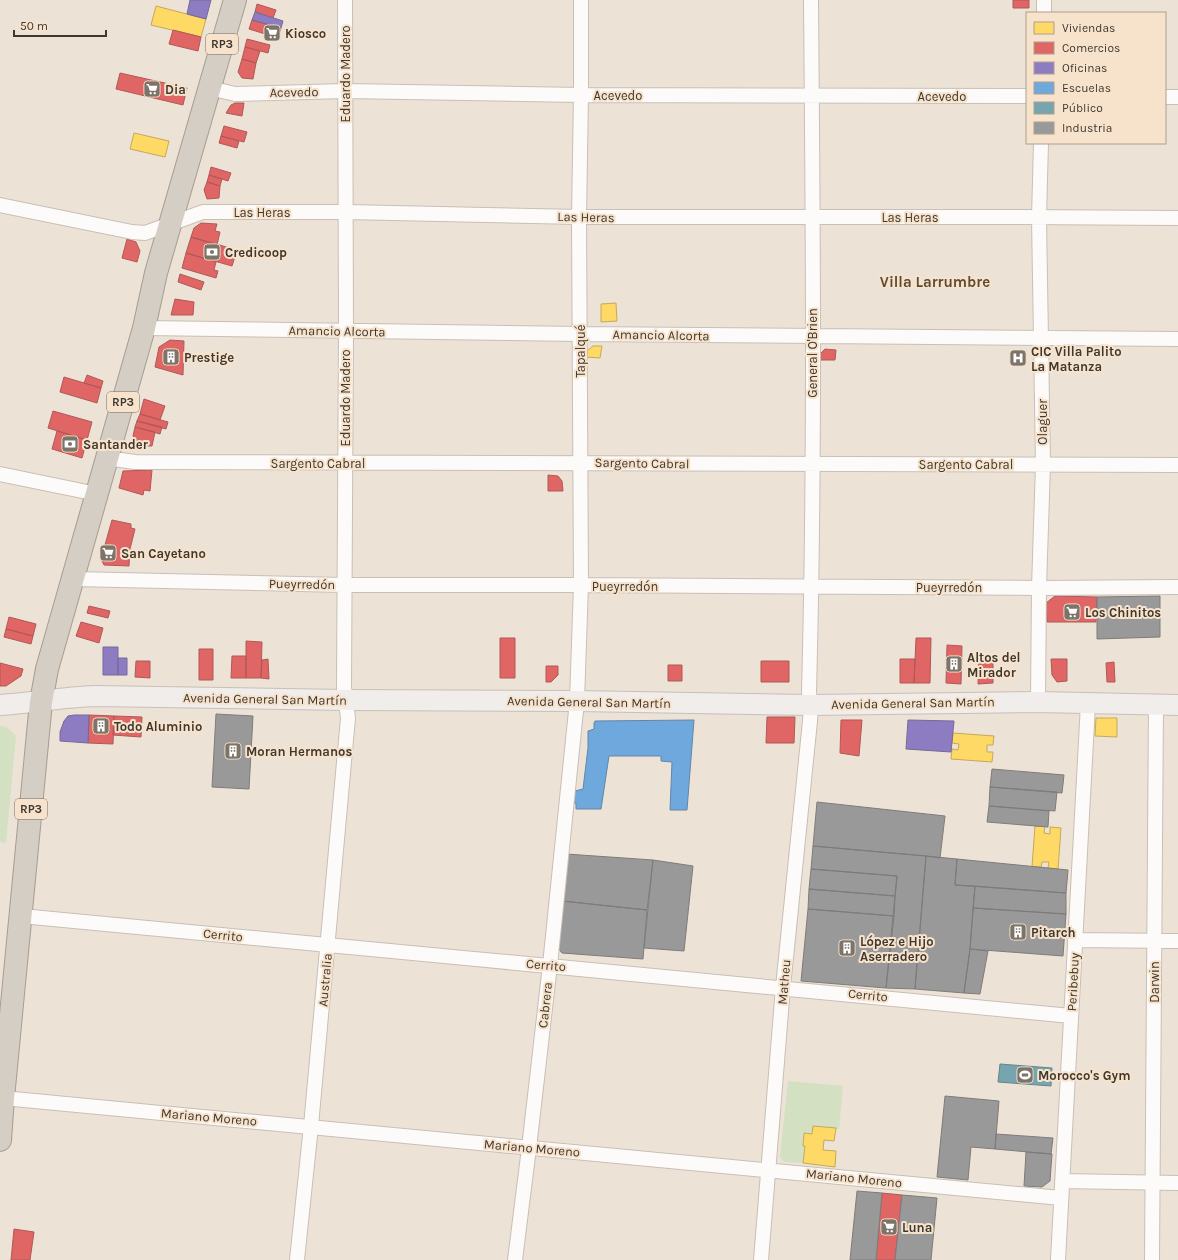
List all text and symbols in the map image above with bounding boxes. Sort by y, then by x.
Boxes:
scale bar [14,12,106,38]
legend [1026,12,1166,144]
text: 50 m [20,19,48,33]
text: Viviendas [1062,21,1115,35]
supermarket icon: Kiosco [262,23,282,43]
place label: Kiosco [285,26,326,41]
street label: Eduardo Madero [338,26,353,122]
road number: RP3 [206,34,238,54]
text: Comercios [1062,41,1120,55]
text: Oficinas [1062,61,1107,75]
supermarket icon: Dia [142,79,162,99]
text: Escuelas [1062,81,1111,95]
place label: Dia [165,82,186,97]
street label: Acevedo [269,84,319,100]
street label: Acevedo [594,88,642,103]
street label: Acevedo [918,89,966,104]
text: Público [1062,101,1103,115]
text: Industria [1062,121,1112,135]
street label: Las Heras [233,205,291,220]
street label: Las Heras [557,209,615,225]
street label: Las Heras [881,210,939,225]
bank icon: Credicoop [202,242,222,262]
place label: Credicoop [225,245,287,260]
district label: Villa Larrumbre [880,273,990,291]
street label: General O'Brien [805,308,820,398]
street label: Amancio Alcorta [288,323,386,339]
street label: Tapalqué [573,324,589,378]
street label: Amancio Alcorta [612,327,710,343]
place label: CIC Villa Palito La Matanza [1031,344,1122,374]
building icon: Prestige [161,347,181,367]
hospital icon: CIC Villa Palito La Matanza [1008,348,1028,368]
place label: Prestige [184,350,234,365]
street label: Eduardo Madero [338,350,353,446]
road number: RP3 [107,392,139,412]
street label: Olaguer [1035,399,1050,445]
bank icon: Santander [60,434,80,454]
place label: Santander [83,437,149,452]
street label: Sargento Cabral [594,455,690,471]
street label: Sargento Cabral [271,456,365,471]
street label: Sargento Cabral [919,457,1013,472]
supermarket icon: San Cayetano [98,543,118,563]
place label: San Cayetano [121,546,206,561]
street label: Pueyrredón [269,576,335,592]
street label: Pueyrredón [592,579,658,594]
street label: Pueyrredón [916,580,982,595]
supermarket icon: Los Chinitos [1062,602,1082,622]
place label: Los Chinitos [1085,605,1161,620]
place label: Altos del Mirador [967,650,1021,680]
building icon: Altos del Mirador [944,654,964,674]
street label: Avenida General San Martín [183,690,347,708]
street label: Avenida General San Martín [507,693,671,711]
street label: Avenida General San Martín [831,694,995,712]
building icon: Todo Aluminio [91,716,111,736]
place label: Todo Aluminio [114,719,202,734]
building icon: Moran Hermanos [223,741,243,761]
place label: Moran Hermanos [246,744,352,759]
road number: RP3 [15,799,47,819]
building icon: Pitarch [1008,922,1028,942]
street label: Cerrito [202,925,244,945]
place label: Pitarch [1031,925,1076,940]
place label: López e Hijo Aserradero [860,934,934,964]
building icon: López e Hijo Aserradero [837,938,857,958]
street label: Peribebuy [1064,952,1082,1012]
street label: Australia [315,953,335,1007]
street label: Cerrito [525,956,567,974]
street label: Matheu [775,959,793,1005]
street label: Darwin [1147,961,1162,1003]
street label: Cabrera [535,981,555,1029]
street label: Cerrito [847,985,889,1005]
sports icon: Morocco's Gym [1015,1065,1035,1085]
place label: Morocco's Gym [1038,1068,1130,1083]
street label: Mariano Moreno [160,1105,258,1129]
street label: Mariano Moreno [483,1136,581,1160]
street label: Mariano Moreno [805,1166,903,1190]
supermarket icon: Luna [879,1217,899,1237]
place label: Luna [902,1220,932,1235]

